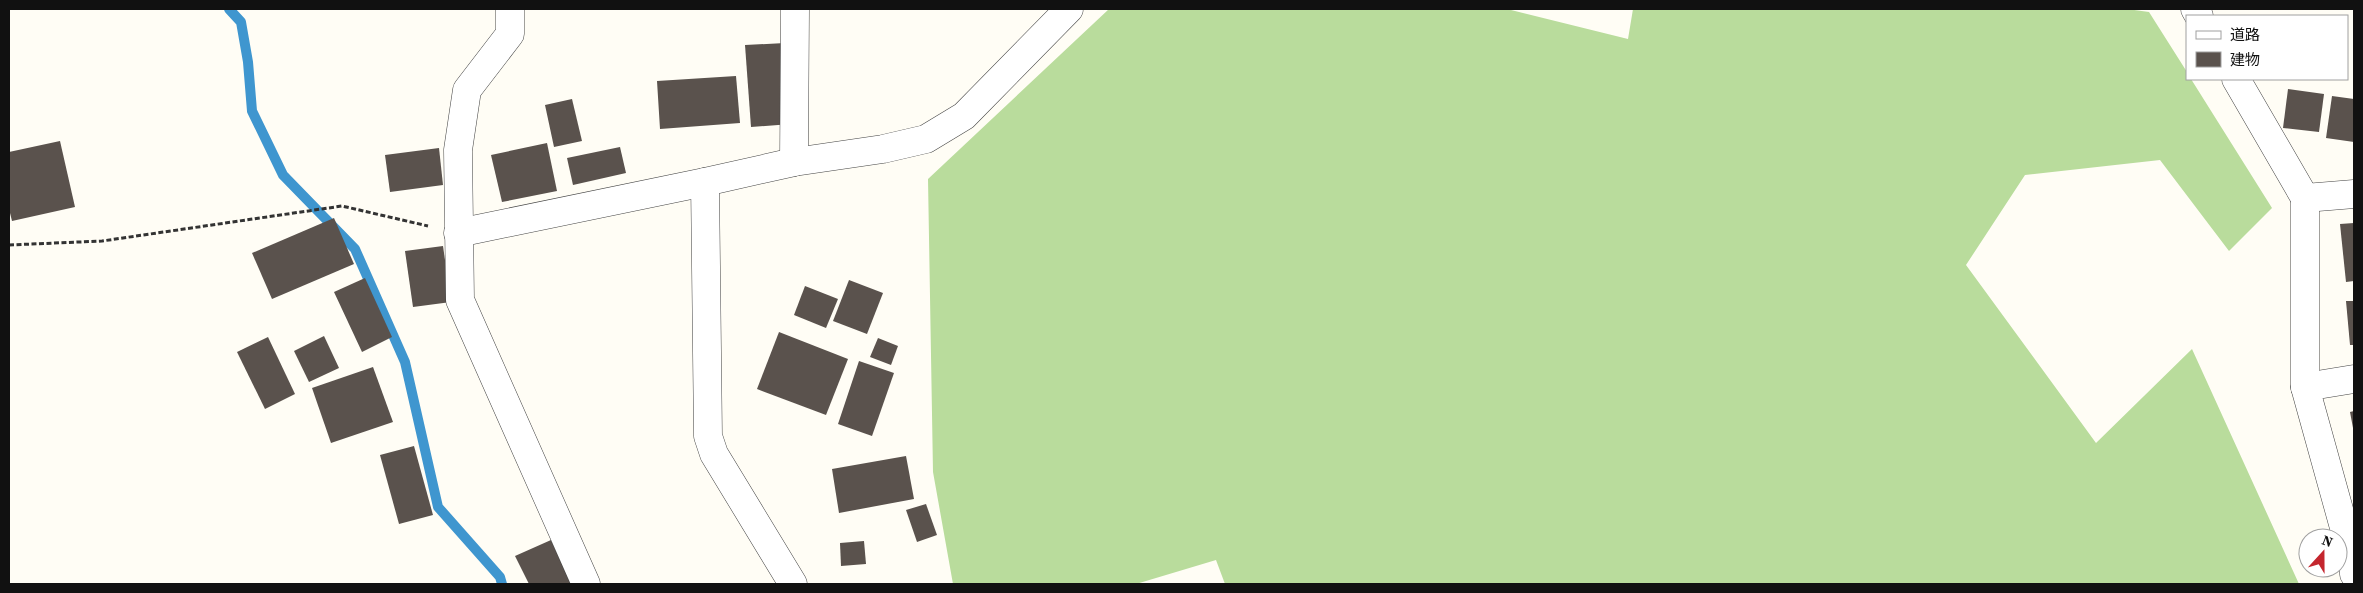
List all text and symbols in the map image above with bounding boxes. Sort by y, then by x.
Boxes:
legend [2186,15,2348,80]
text: 道路 [2230,24,2260,45]
text: 建物 [2230,49,2260,70]
north arrow [2298,528,2348,578]
text: N [2319,530,2336,552]

